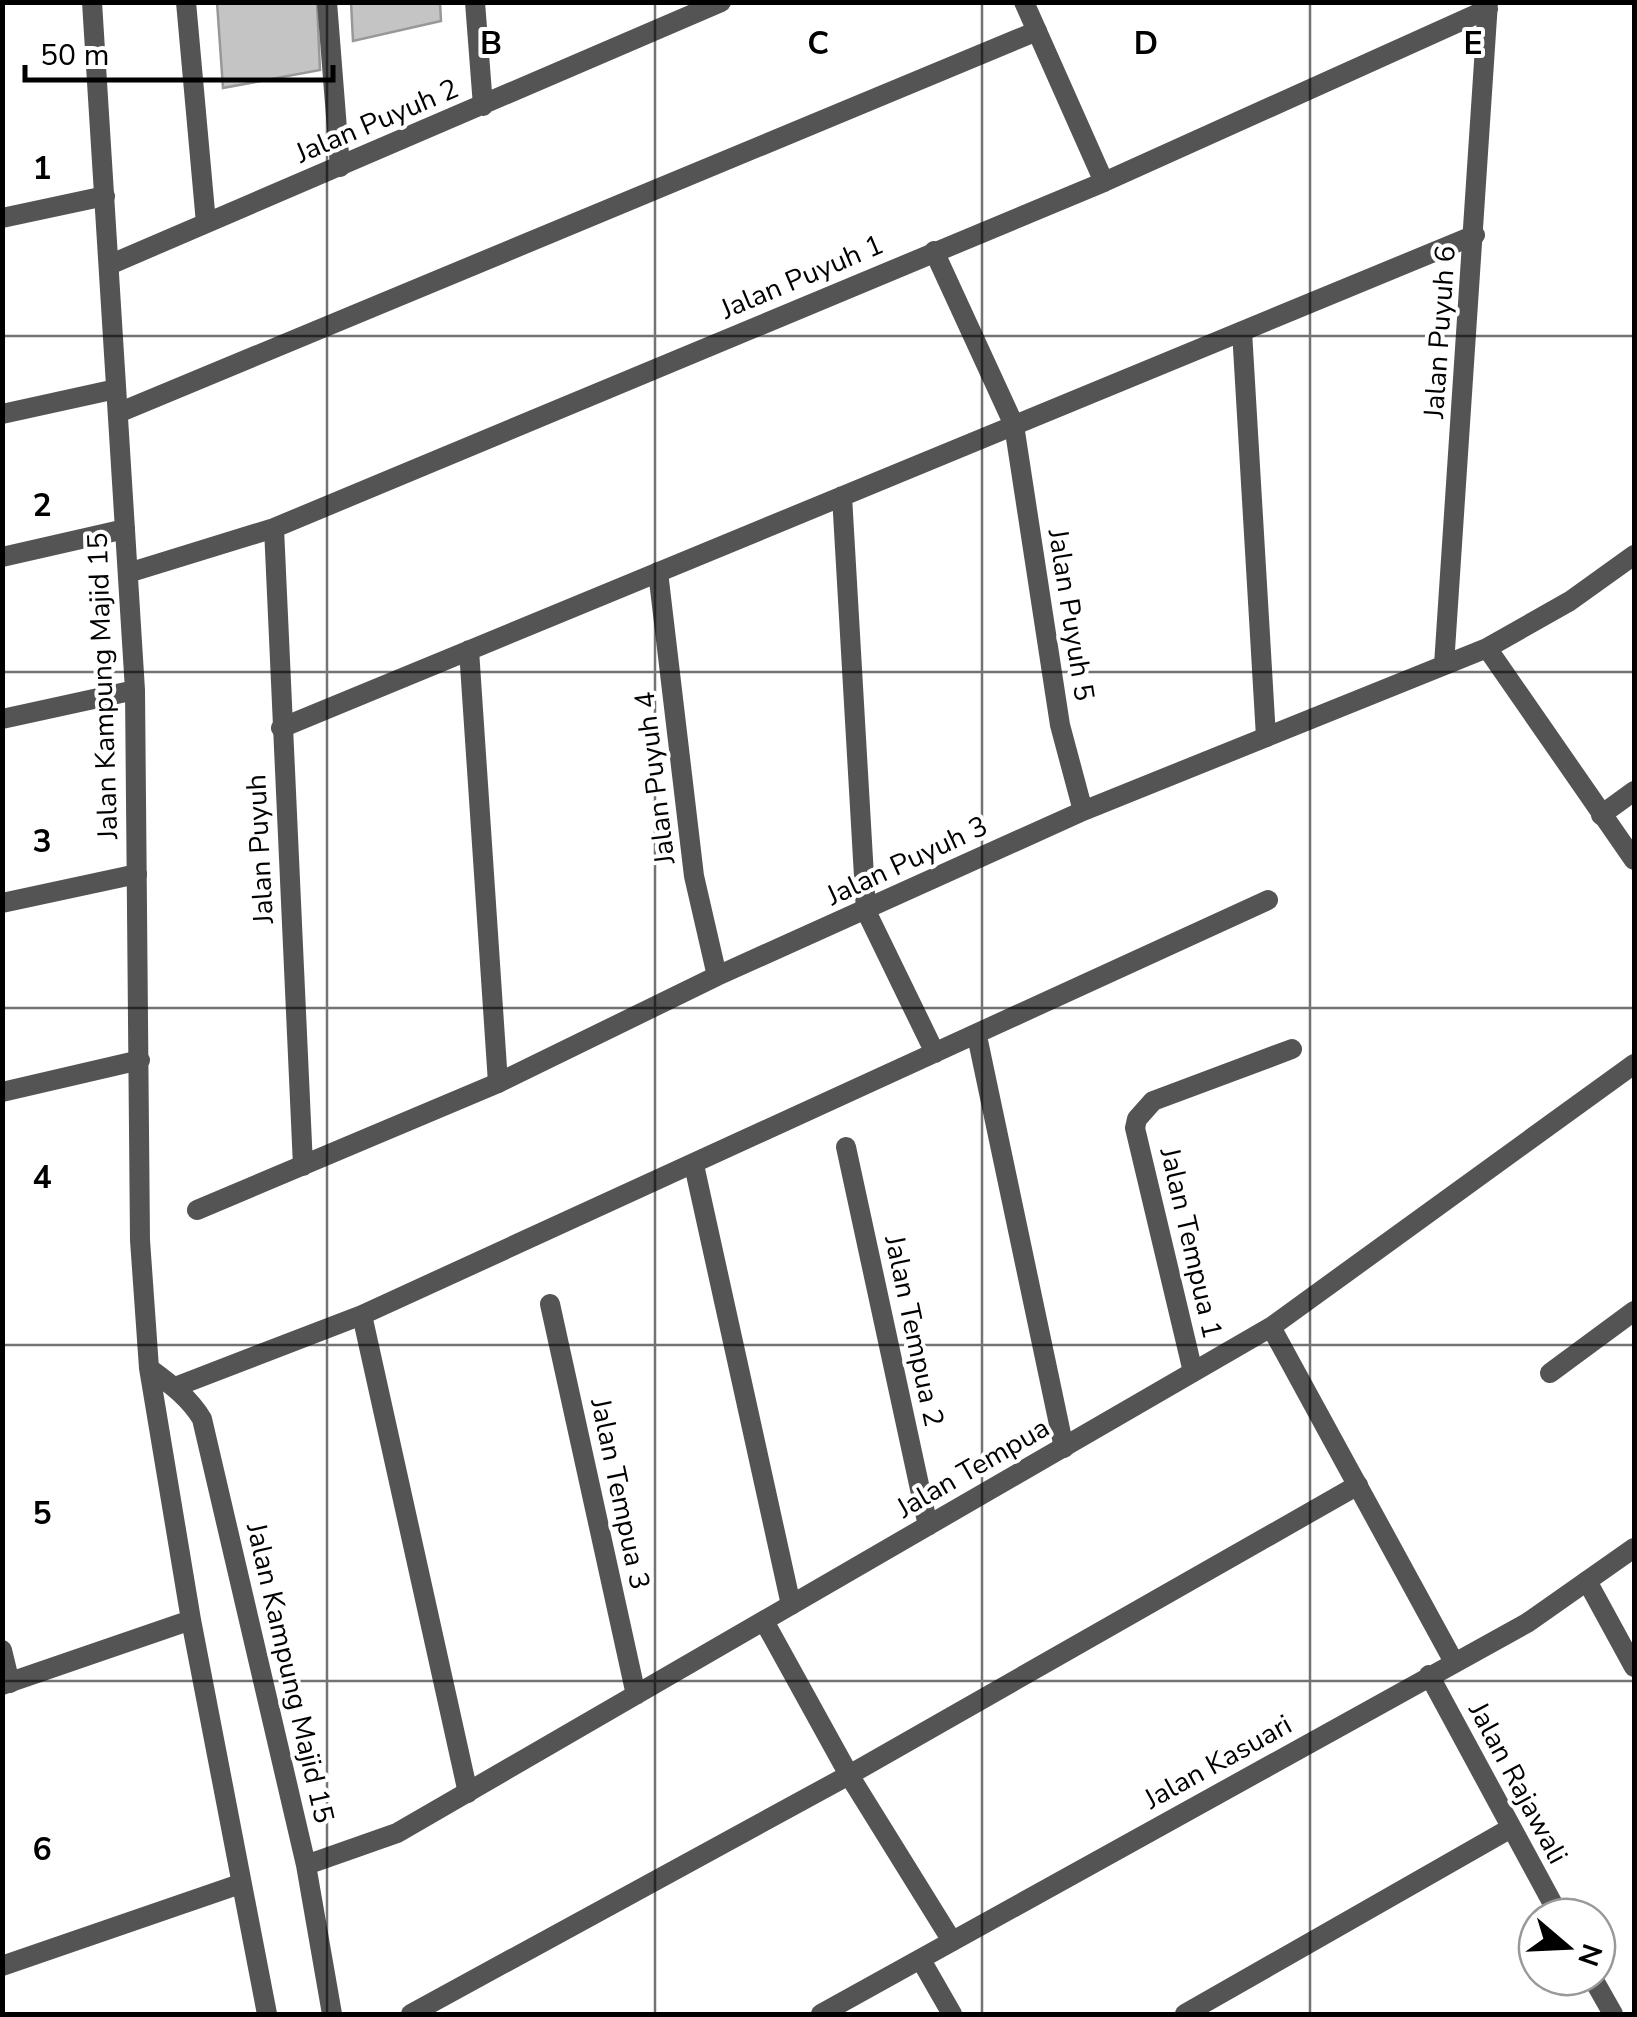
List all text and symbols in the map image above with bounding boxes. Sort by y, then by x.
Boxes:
scale bar [25,20,332,82]
text: B [480,22,502,65]
text: C [807,22,829,65]
text: D [1134,22,1158,65]
text: E [1463,22,1483,65]
text: 50 m [40,35,109,76]
street label: Jalan Puyuh 2 [289,70,464,173]
text: 1 [32,147,52,190]
street label: Jalan Puyuh 1 [714,226,889,329]
street label: Jalan Puyuh 6 [1415,244,1465,421]
text: 2 [32,484,52,527]
street label: Jalan Puyuh 5 [1039,525,1103,704]
street label: Jalan Kampung Majid 15 [79,532,127,841]
street label: Jalan Puyuh 4 [626,690,685,867]
street label: Jalan Puyuh [237,773,283,926]
street label: Jalan Puyuh 3 [819,807,994,915]
text: 3 [32,820,52,863]
street label: Jalan Tempua 1 [1150,1143,1231,1342]
text: 4 [32,1156,52,1199]
street label: Jalan Tempua 2 [875,1231,953,1430]
street label: Jalan Tempua 3 [581,1394,659,1593]
street label: Jalan Tempua [889,1409,1056,1528]
text: 5 [32,1492,52,1535]
street label: Jalan Kampung Majid 15 [237,1518,343,1827]
street label: Jalan Rajawali [1459,1695,1577,1870]
street label: Jalan Kasuari [1137,1706,1299,1819]
text: 6 [32,1828,52,1871]
north arrow [1517,1897,1617,1997]
text: N [1568,1939,1611,1971]

